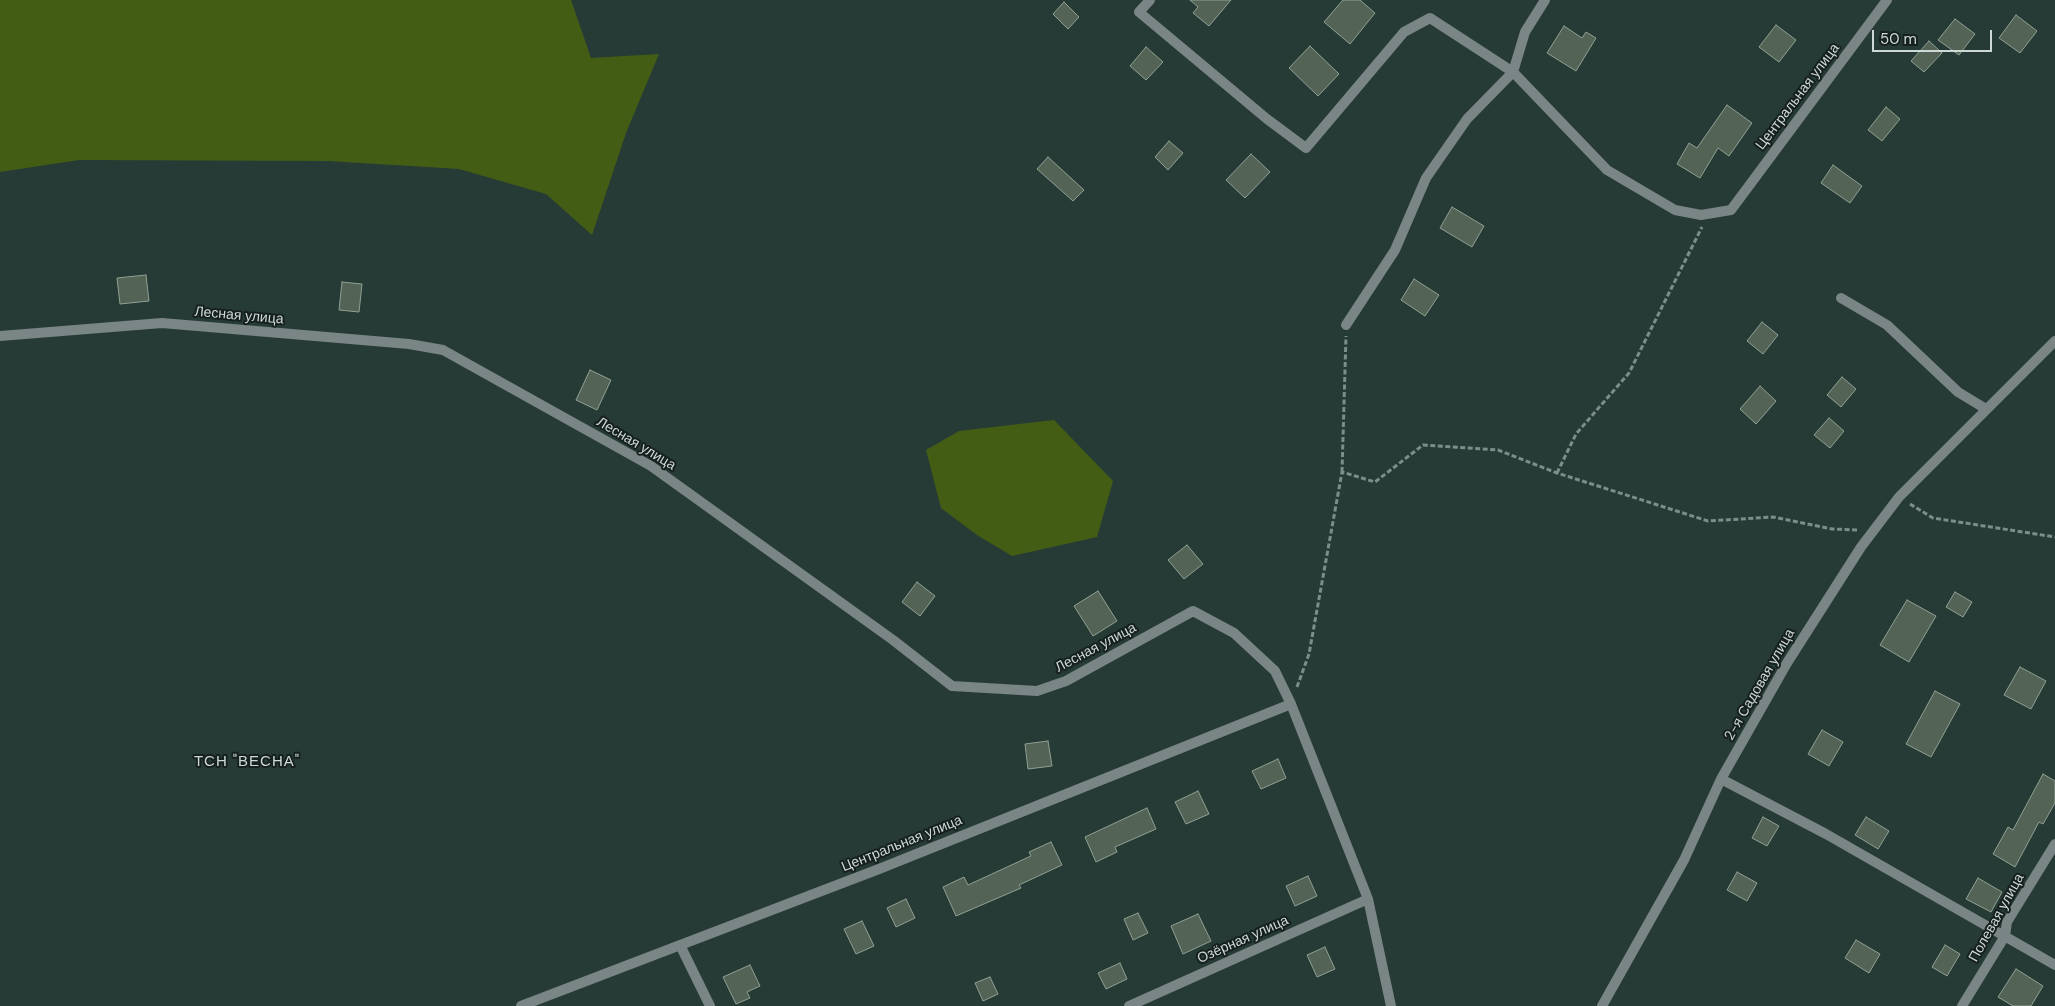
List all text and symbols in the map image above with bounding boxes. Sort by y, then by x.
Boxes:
scale bar [1875,20,1995,52]
text: 50 m [1880,29,1917,49]
street label: Центральная улица [1753,41,1843,153]
street label: Лесная улица [194,304,284,328]
street label: Лесная улица [593,414,679,474]
street label: Лесная улица [1053,620,1139,676]
street label: 2-я Садовая улица [1721,626,1799,744]
district label: ТСН "ВЕСНА" [193,753,301,771]
street label: Центральная улица [839,812,965,876]
street label: Полевая улица [1966,871,2028,965]
street label: Озёрная улица [1195,912,1291,968]

